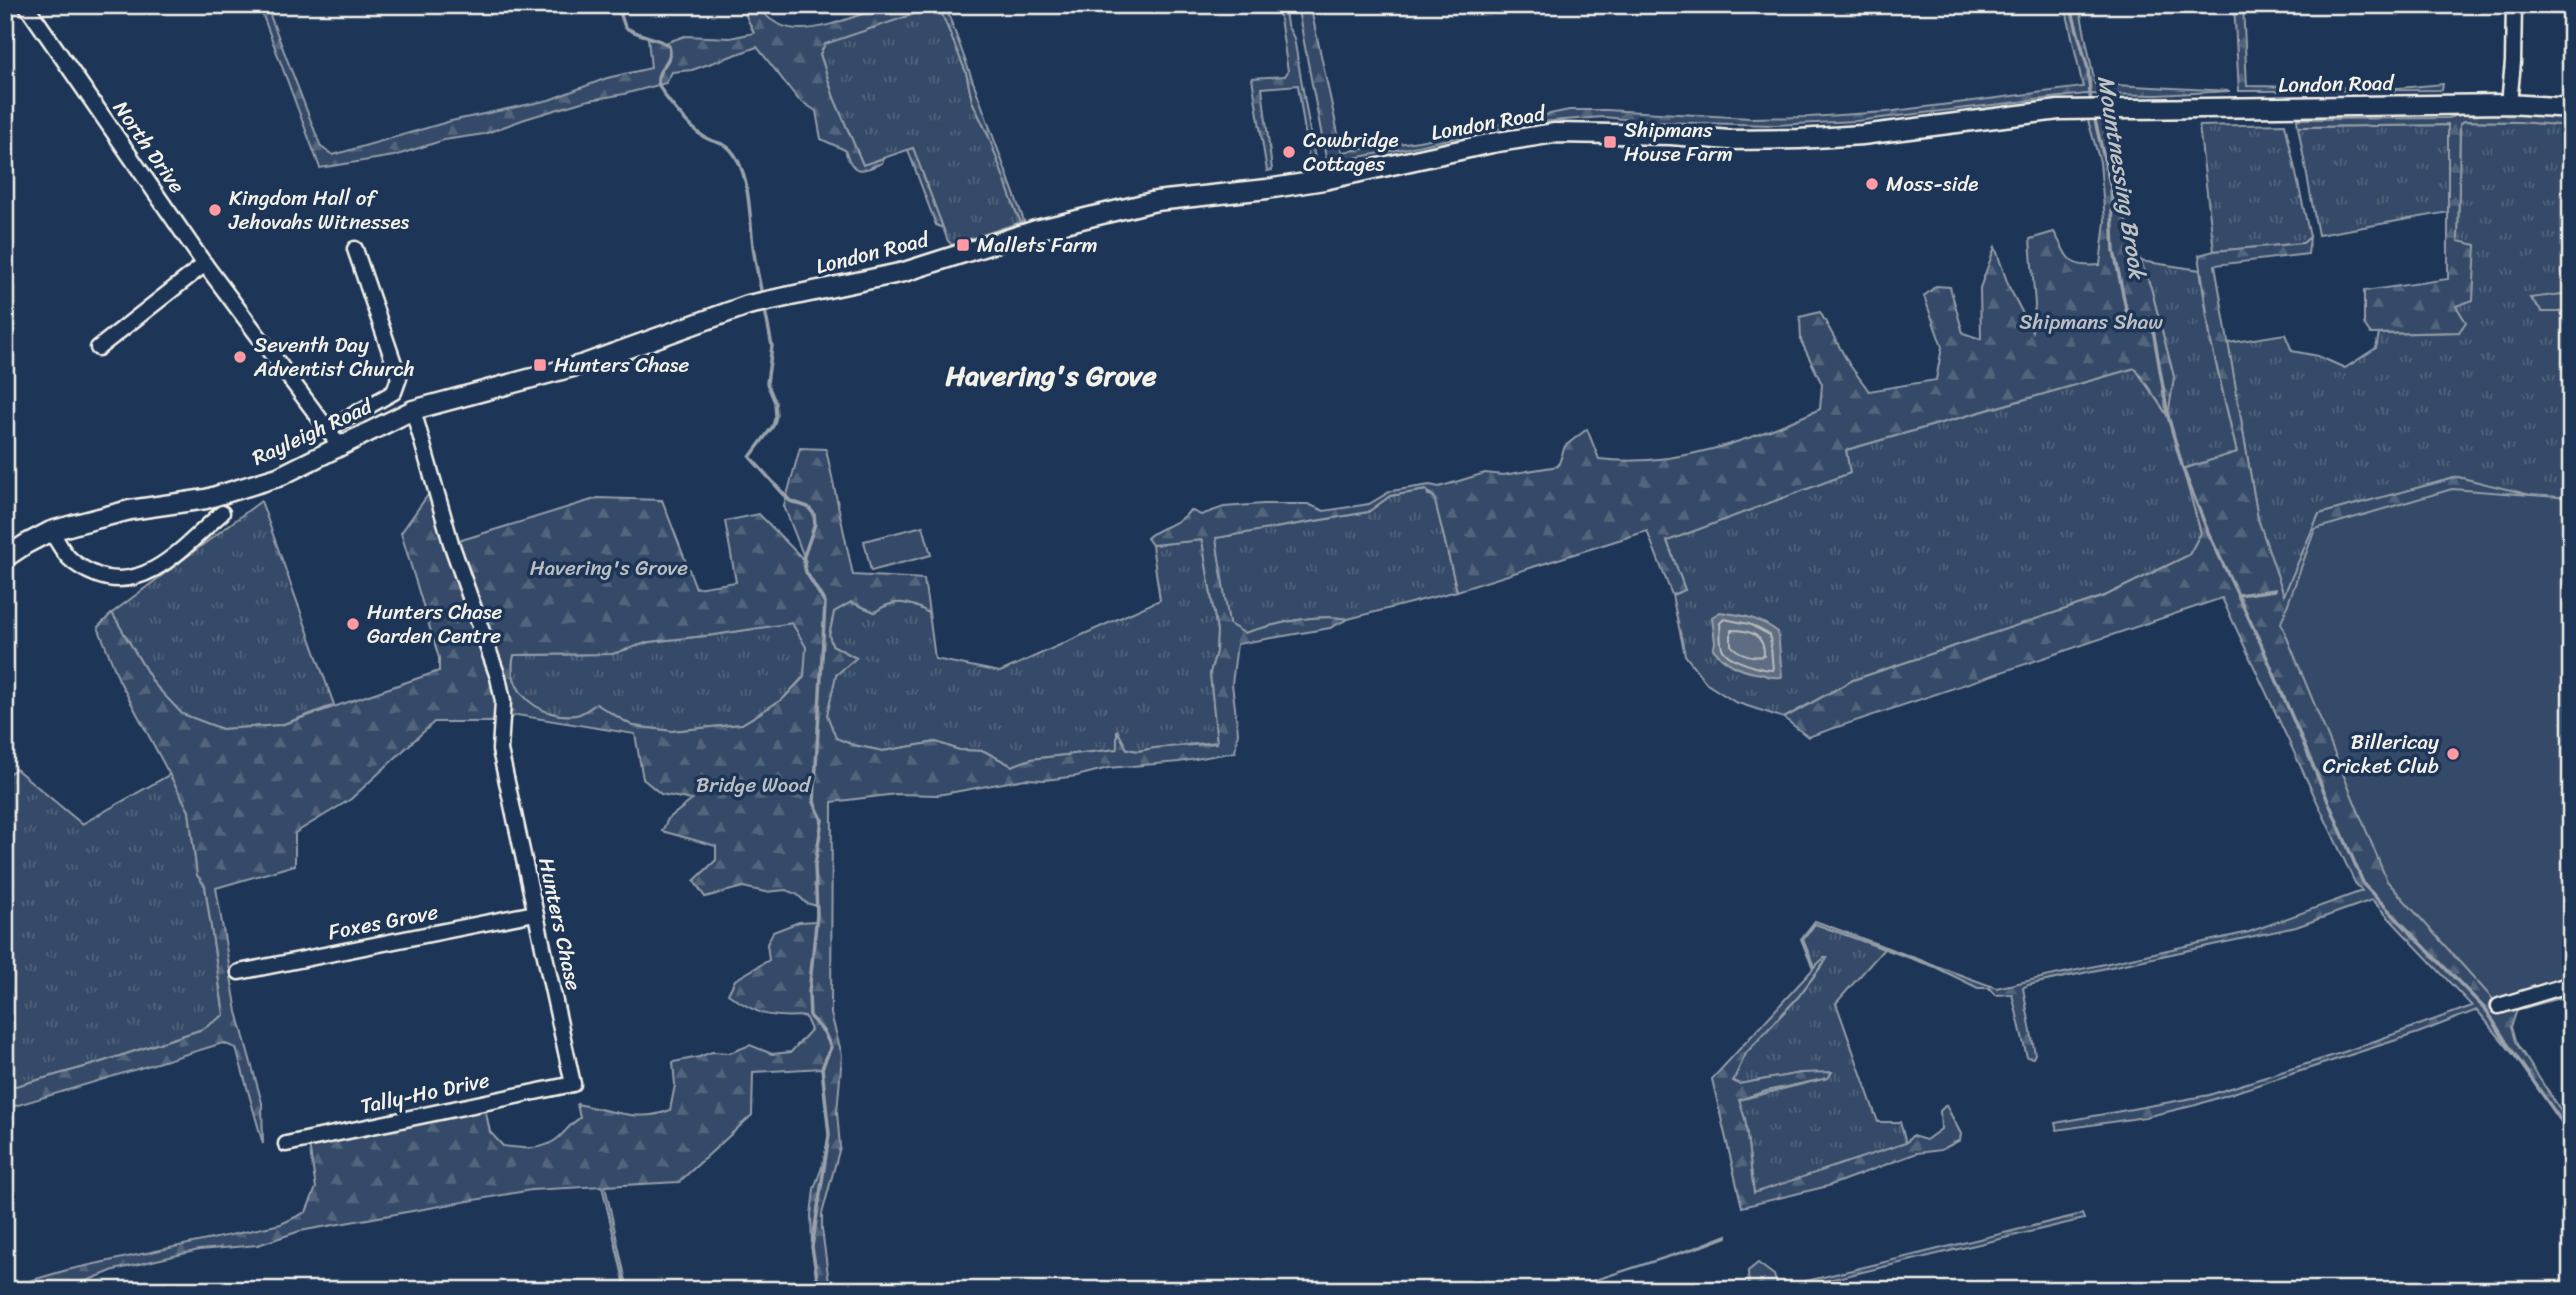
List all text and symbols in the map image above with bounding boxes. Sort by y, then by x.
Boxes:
street label: London Road [2278,64,2396,104]
water label: Mountnessing Brook [2085,72,2158,284]
street label: North Drive [103,92,195,202]
street label: London Road [1428,94,1550,152]
place label: Shipmans House Farm [1624,111,1733,173]
place label: Cowbridge Cottages [1303,121,1399,183]
marker: Shipmans House Farm [1602,134,1618,150]
marker: Cowbridge Cottages [1281,144,1297,160]
place label: Moss-side [1886,165,1978,203]
marker: Moss-side [1864,176,1880,192]
place label: Kingdom Hall of Jehovahs Witnesses [228,179,410,241]
marker: Kingdom Hall of Jehovahs Witnesses [207,202,223,218]
street label: London Road [812,220,934,285]
place label: Mallets Farm [977,226,1098,264]
marker: Mallets Farm [955,237,971,253]
park label: Shipmans Shaw [2019,303,2163,341]
place label: Seventh Day Adventist Church [253,326,415,388]
place label: Hunters Chase [554,346,689,384]
marker: Seventh Day Adventist Church [232,349,248,365]
district label: Havering's Grove [945,351,1157,400]
marker: Hunters Chase [532,357,548,373]
street label: Rayleigh Road [246,387,380,476]
park label: Havering's Grove [530,549,688,587]
place label: Hunters Chase Garden Centre [367,593,502,655]
marker: Hunters Chase Garden Centre [345,616,361,632]
place label: Billericay Cricket Club [2323,723,2439,785]
marker: Billericay Cricket Club [2445,746,2461,762]
park label: Bridge Wood [696,766,812,804]
street label: Hunters Chase [527,854,593,994]
street label: Foxes Grove [325,893,442,951]
street label: Tally-Ho Drive [357,1061,493,1125]

